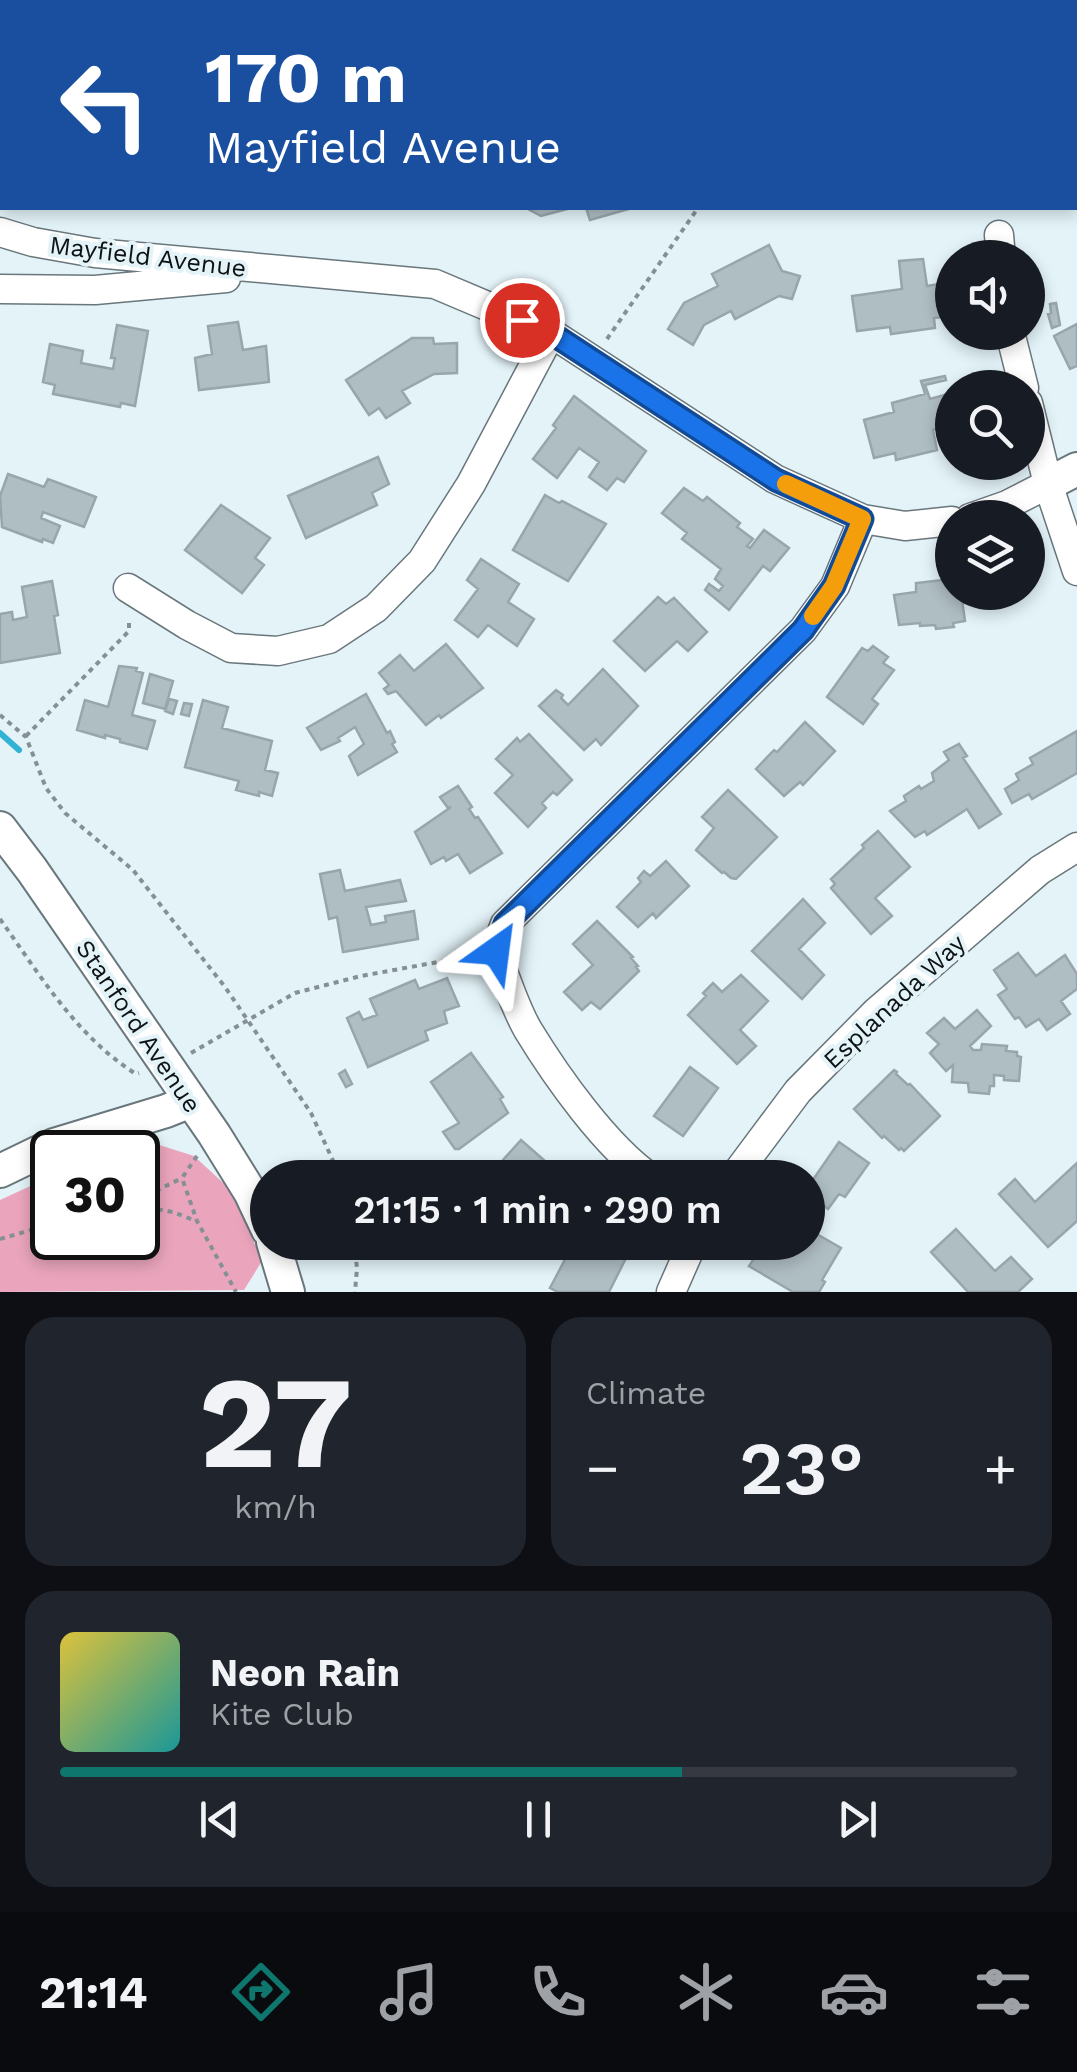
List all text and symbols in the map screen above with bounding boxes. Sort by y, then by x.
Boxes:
text: 170 m [205,37,407,119]
icon: left [40,40,170,170]
text: Mayfield Avenue [205,121,561,174]
street label: Mayfield Avenue [48,230,248,283]
map controls [935,240,1045,610]
button: sound [935,240,1045,350]
pin [480,278,565,363]
icon: arrive [495,293,550,348]
button: search [935,370,1045,480]
button: layers [935,500,1045,610]
position arrow [444,899,548,1003]
street label: Esplanada Way [818,928,971,1074]
street label: Stanford Avenue [70,934,207,1118]
speed limit sign: 30 [30,1130,160,1260]
text: 21:15 · 1 min · 290 m [353,1188,722,1232]
text: 27 [198,1346,353,1499]
text: Climate [586,1374,706,1412]
text: 23° [739,1424,864,1512]
text: − [586,1436,619,1500]
text: + [984,1436,1017,1500]
text: km/h [234,1488,317,1526]
text: Neon Rain [210,1651,400,1695]
text: Kite Club [210,1695,354,1733]
icon: previous [192,1792,247,1847]
icon: pause [511,1792,566,1847]
icon: next [830,1792,885,1847]
icon: directions [226,1957,296,2027]
icon: music [374,1957,444,2027]
icon: phone [523,1957,593,2027]
icon: climate [671,1957,741,2027]
icon: car [819,1957,889,2027]
icon: filters [968,1957,1038,2027]
text: 21:14 [39,1966,147,2019]

